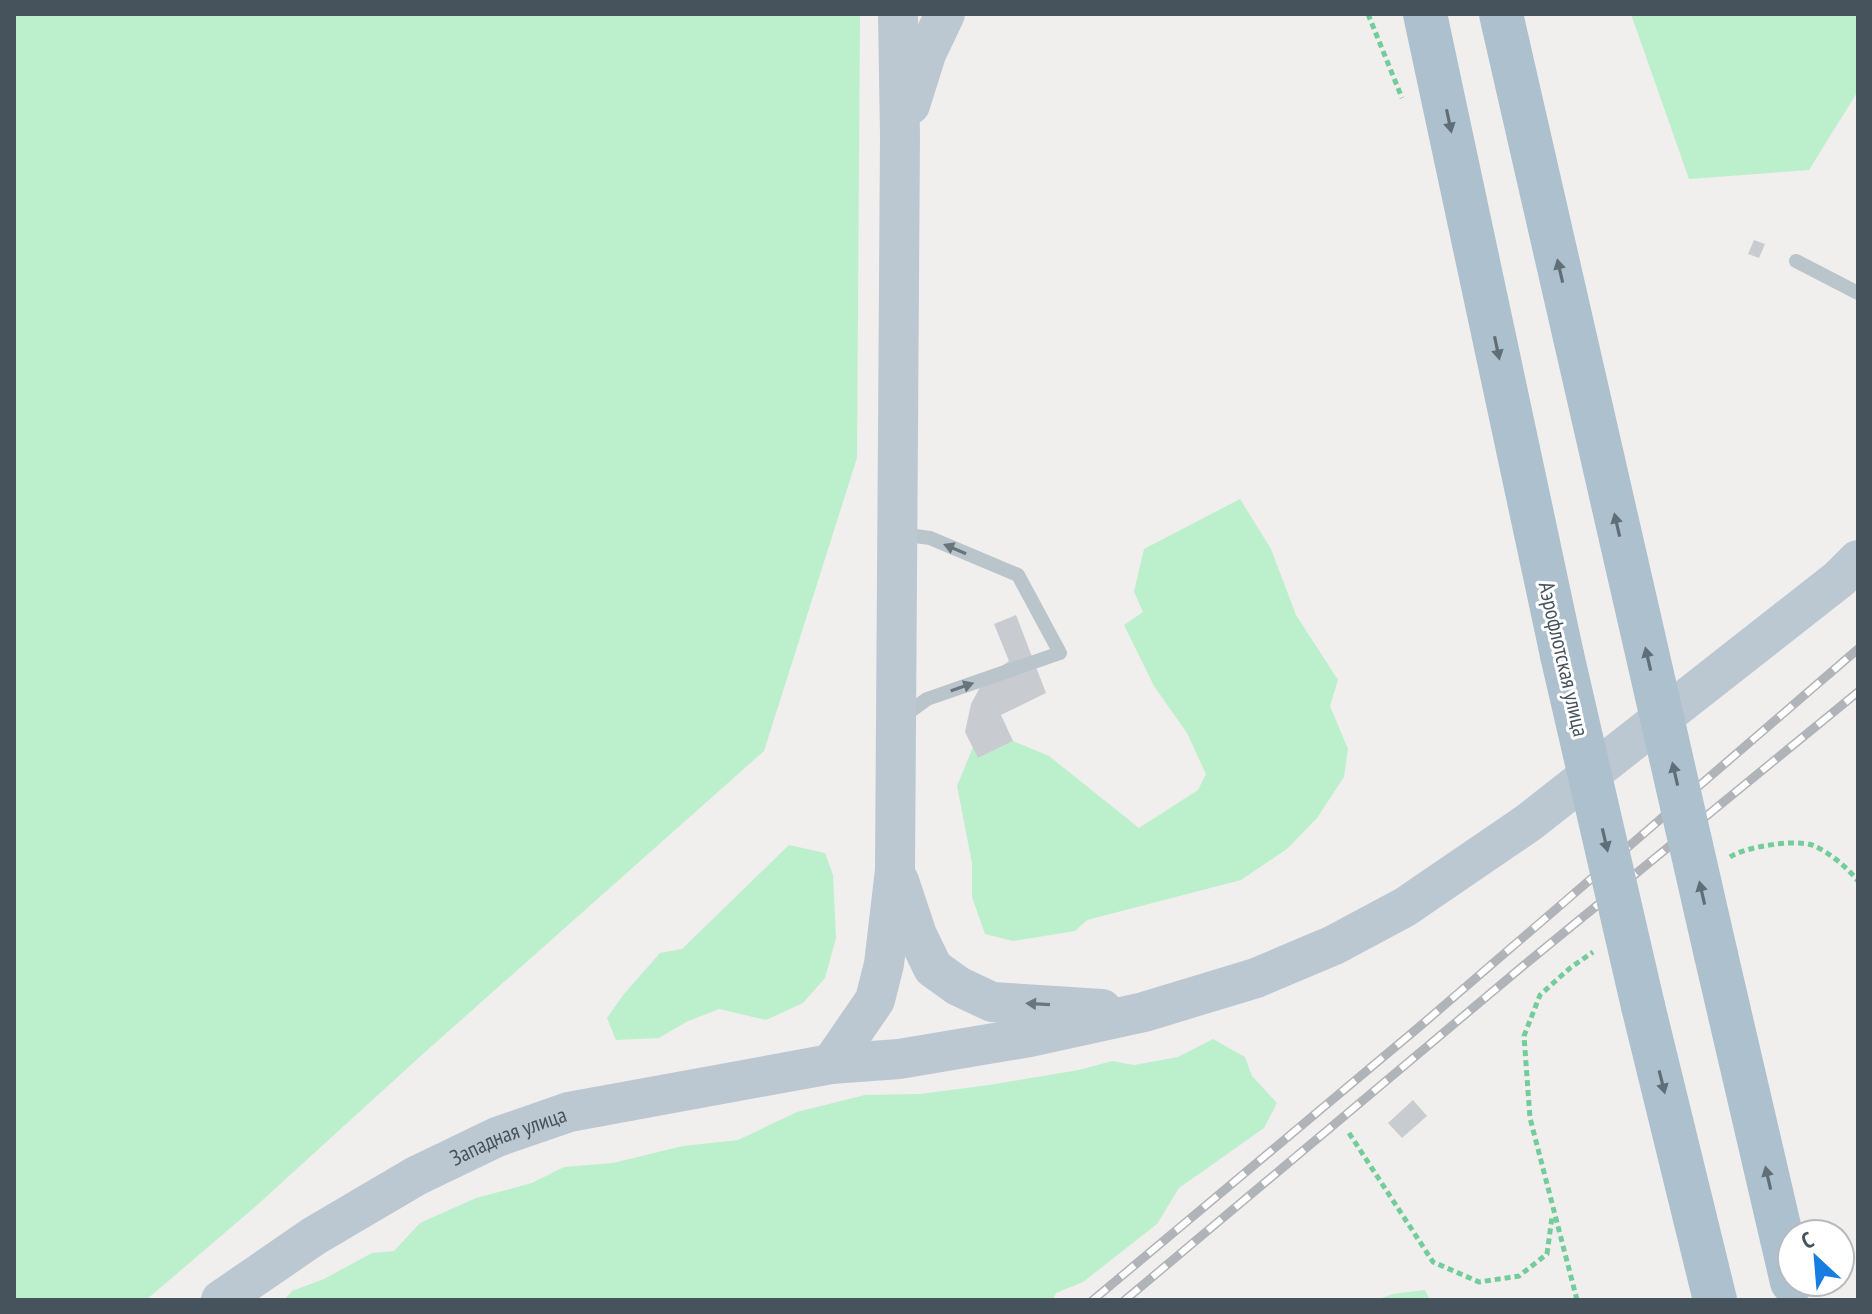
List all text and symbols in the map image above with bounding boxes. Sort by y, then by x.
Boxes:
one-way arrow [1443,109,1456,134]
one-way arrow [1553,259,1565,284]
one-way arrow [1491,336,1504,361]
one-way arrow [1611,512,1623,537]
one-way arrow [943,542,967,555]
street label: Аэрофлотская улица [1533,579,1595,739]
one-way arrow [1641,647,1654,672]
one-way arrow [950,680,974,692]
one-way arrow [1668,762,1681,787]
one-way arrow [1599,828,1612,853]
one-way arrow [1695,880,1708,905]
one-way arrow [1025,997,1050,1010]
one-way arrow [1656,1069,1668,1094]
street label: Западная улица [445,1100,570,1172]
one-way arrow [1761,1166,1774,1191]
north arrow [1776,1218,1856,1298]
text: С [1797,1225,1818,1255]

